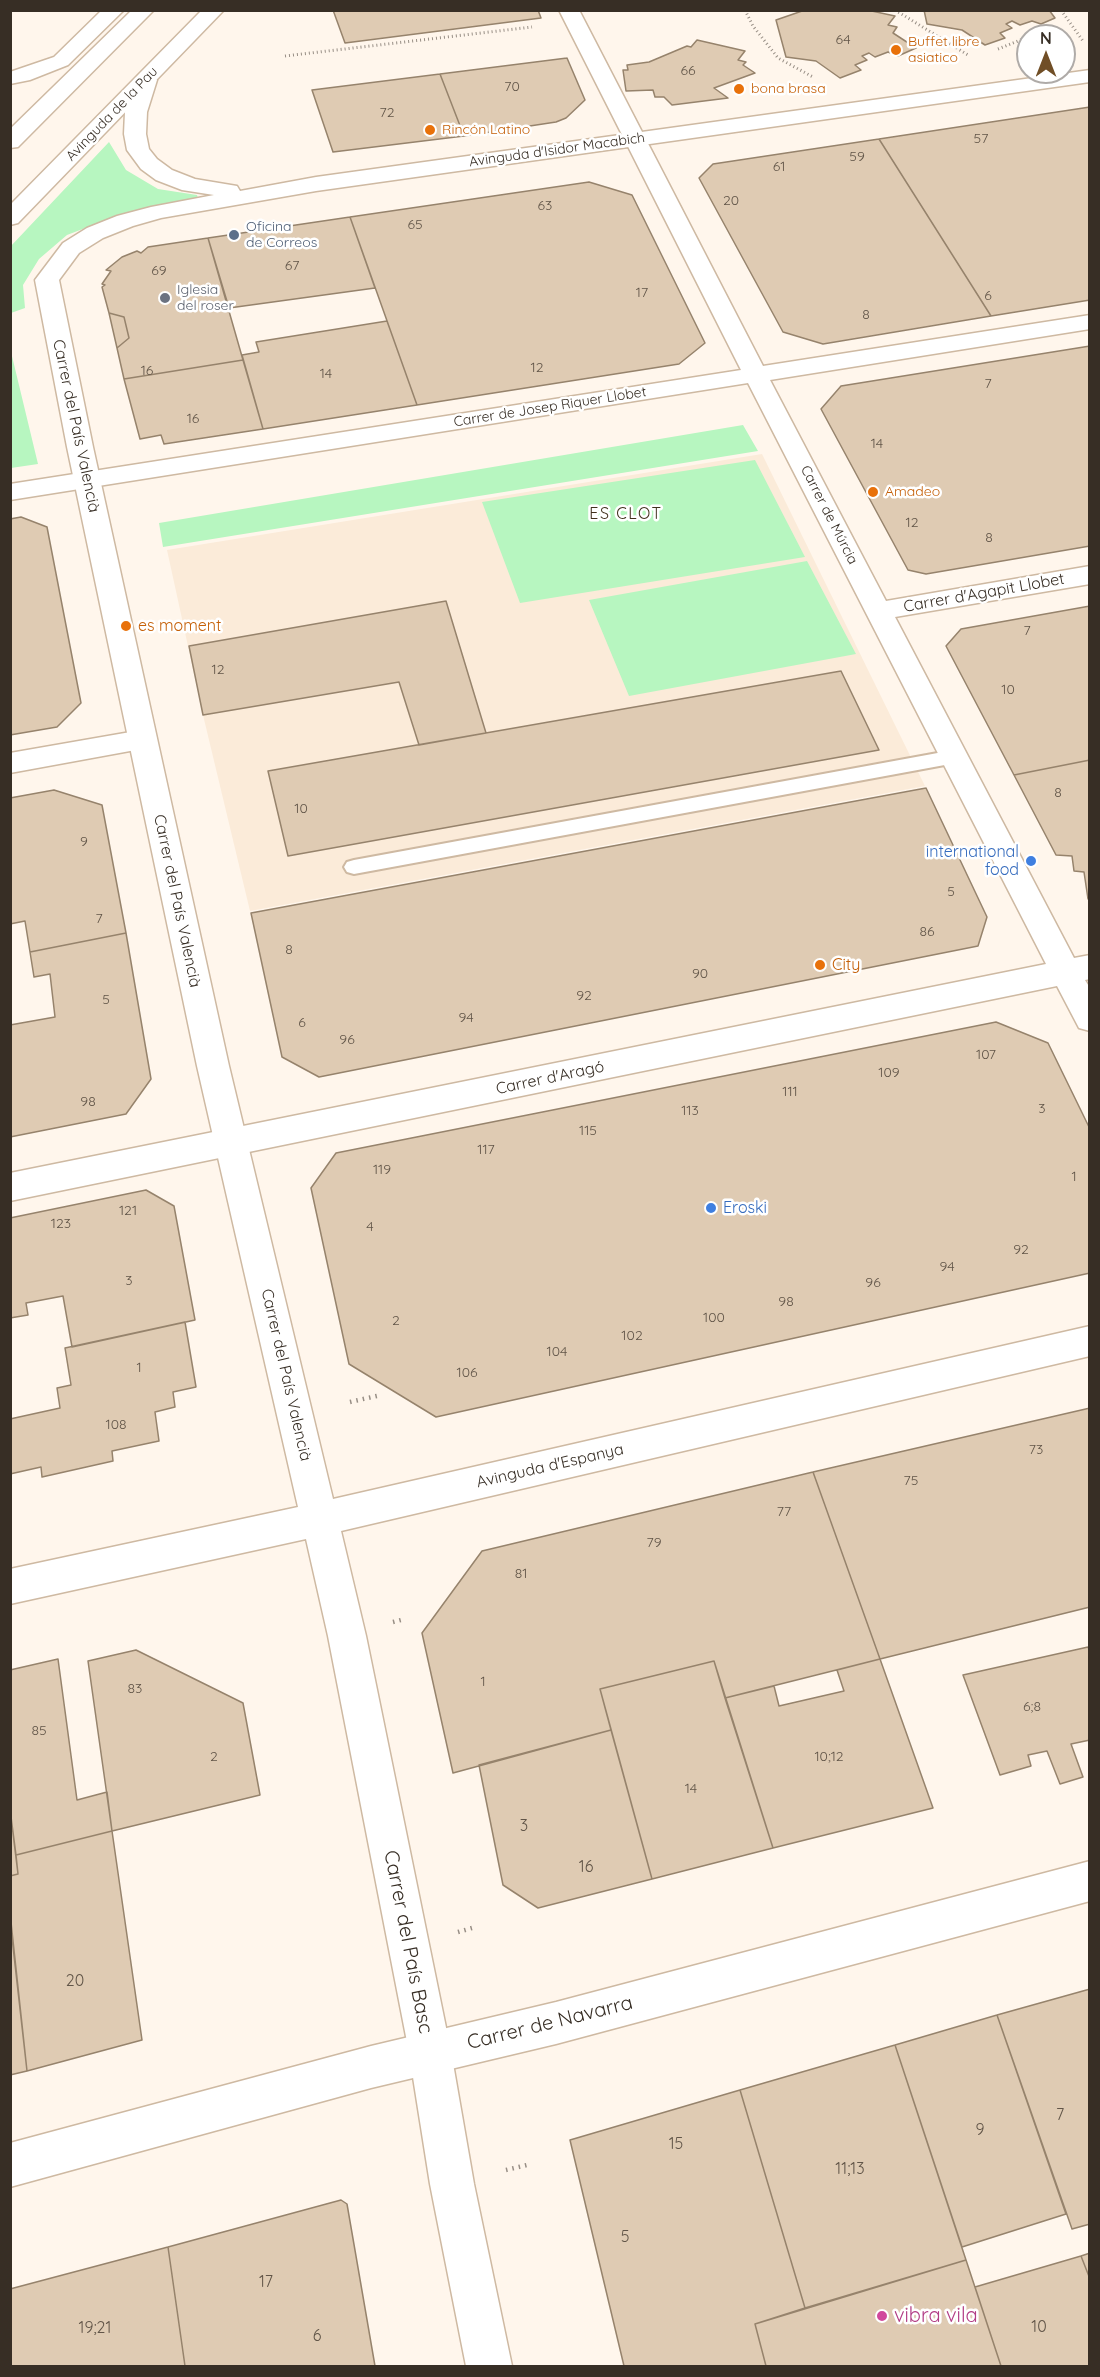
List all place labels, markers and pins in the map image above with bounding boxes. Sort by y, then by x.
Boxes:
place label: Buffet libre asiatico [908,34,979,66]
marker: Buffet libre asiatico [889,43,903,57]
place label: bona brasa [751,81,826,97]
marker: bona brasa [732,82,746,96]
place label: Rincón Latino [442,122,530,138]
marker: Rincón Latino [423,123,437,137]
place label: Oficina de Correos [246,219,317,252]
marker: Oficina de Correos [227,228,241,242]
place label: Iglesia del roser [177,282,234,314]
marker: Iglesia del roser [158,291,172,305]
place label: Amadeo [885,484,940,500]
marker: Amadeo [866,485,880,499]
place label: es moment [138,616,221,636]
marker: es moment [119,619,133,633]
place label: international food [926,842,1019,880]
marker: international food [1024,854,1038,868]
place label: City [832,955,860,975]
marker: City [813,958,827,972]
place label: Eroski [723,1198,767,1218]
marker: Eroski [704,1201,718,1215]
place label: vibra vila [894,2304,978,2328]
marker: vibra vila [875,2309,889,2323]

